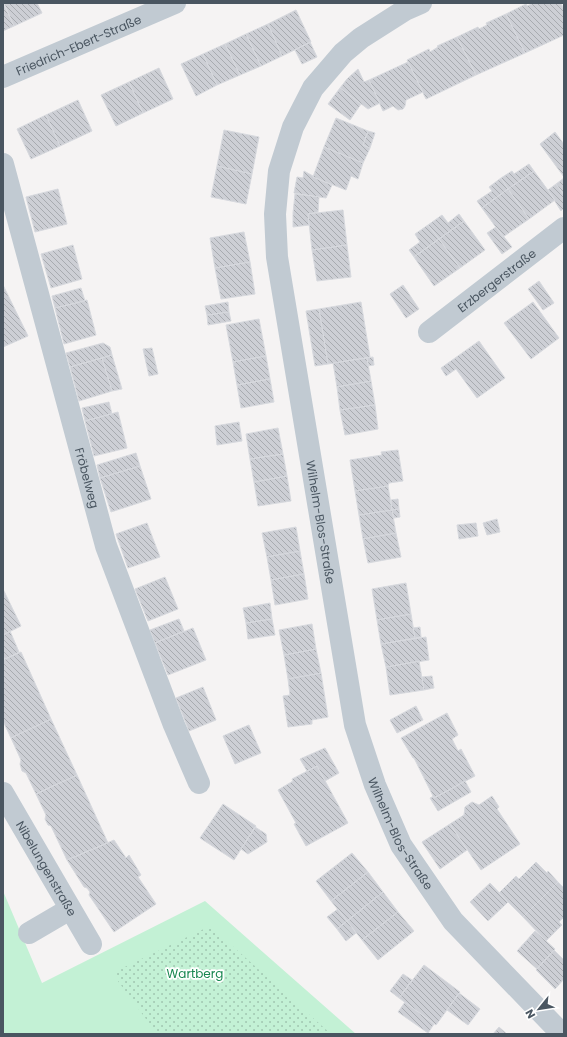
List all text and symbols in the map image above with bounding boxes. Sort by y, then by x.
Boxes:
street label: Friedrich-Ebert-Straße [13,10,144,79]
street label: Erzbergerstraße [453,244,539,316]
street label: Fröbelweg [71,446,104,510]
street label: Wilhelm-Blos-Straße [302,459,340,585]
street label: Wilhelm-Blos-Straße [364,775,437,893]
street label: Nibelungenstraße [12,817,81,919]
park label: Wartberg [167,965,223,982]
north arrow [519,989,559,1029]
text: N [521,1006,539,1022]

